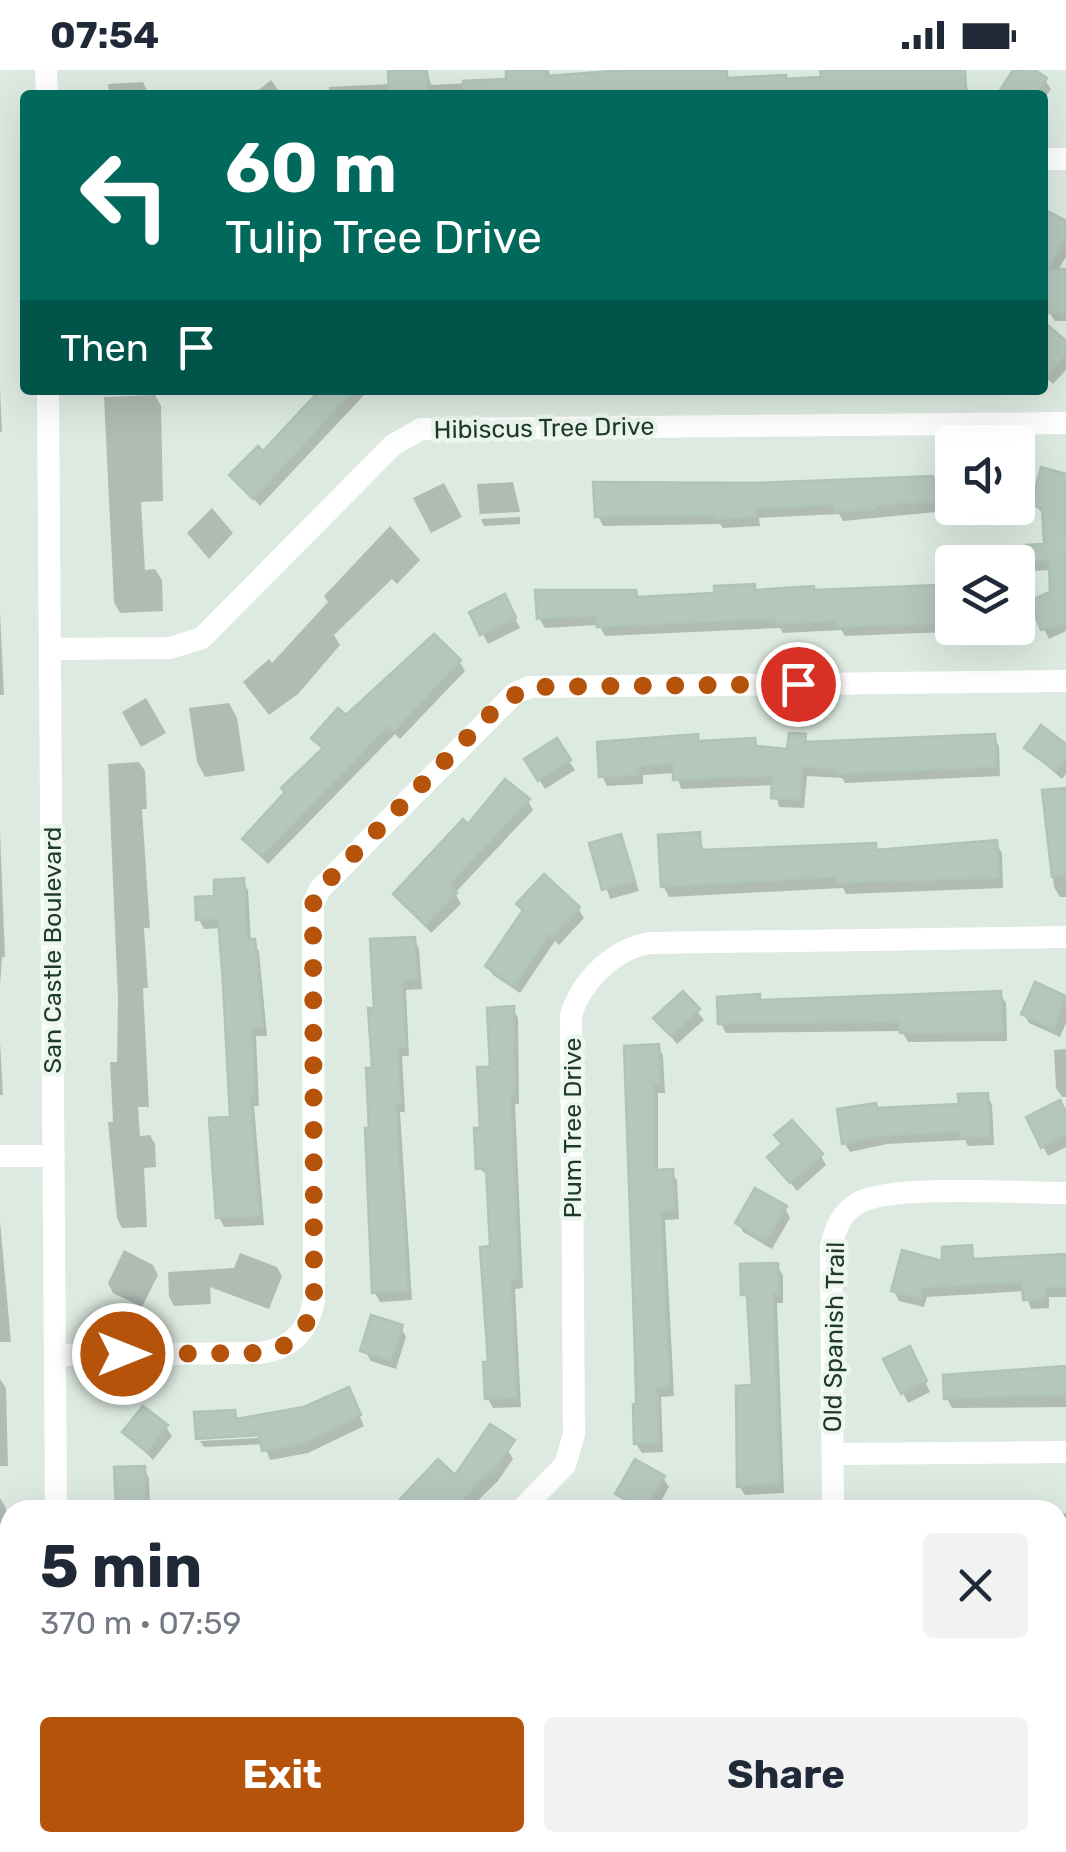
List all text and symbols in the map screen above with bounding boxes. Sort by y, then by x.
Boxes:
text: 07:54 [50,12,159,58]
text: 60 m [225,127,397,210]
icon: left [60,130,190,260]
text: Tulip Tree Drive [225,211,542,264]
icon: arrive [169,320,224,375]
text: Then [60,325,149,371]
street label: Hibiscus Tree Drive [433,412,655,444]
map controls [935,425,1035,645]
button: sound [935,425,1035,525]
button: layers [935,545,1035,645]
pin [756,642,841,727]
icon: arrive [771,657,826,712]
street label: San Castle Boulevard [38,827,67,1073]
street label: Plum Tree Drive [558,1038,587,1218]
street label: Old Spanish Trail [818,1241,850,1433]
position arrow [71,1302,175,1406]
text: 5 min [40,1531,202,1602]
button: close [923,1533,1028,1638]
text: 370 m · 07:59 [40,1604,241,1642]
button: Exit [40,1717,524,1832]
button: Share [544,1717,1028,1832]

